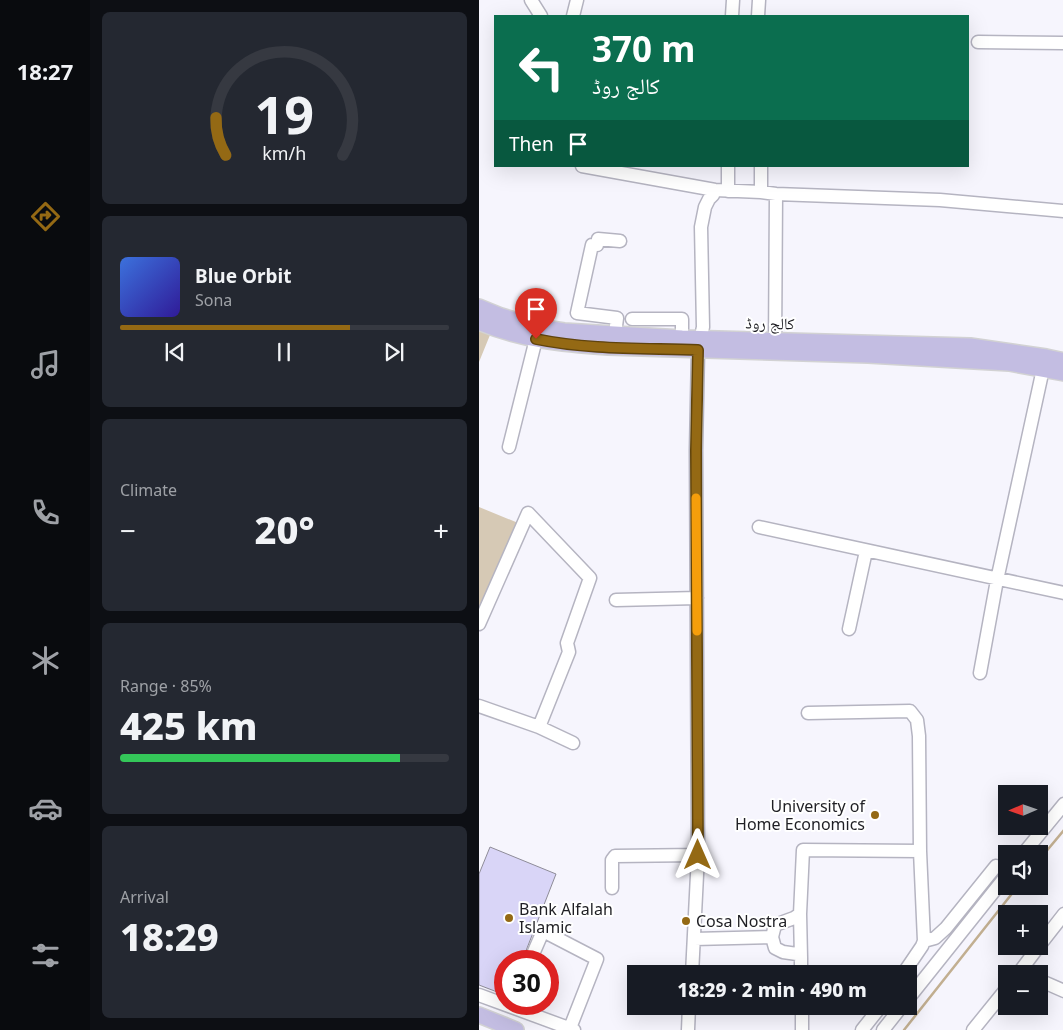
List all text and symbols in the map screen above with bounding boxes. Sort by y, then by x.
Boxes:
text: 370 m [592,25,695,72]
icon: left [509,35,574,100]
text: 18:27 [17,56,73,86]
text: کالج روڈ [592,70,660,100]
text: 19 [255,78,314,149]
icon: arrive [564,130,592,158]
text: Then [509,131,554,157]
text: km/h [263,141,306,165]
icon: directions [28,199,63,234]
text: Blue Orbit [195,263,291,289]
pin [515,288,557,339]
text: Sona [195,289,232,311]
icon: arrive [522,295,550,323]
street label: کالج روڈ [745,312,795,334]
icon: previous [161,338,189,366]
icon: pause [270,338,298,366]
icon: next [380,338,408,366]
icon: music [28,347,63,382]
text: Climate [120,479,177,501]
icon: phone [28,495,63,530]
text: 20° [254,503,315,555]
text: − [120,511,136,549]
text: + [433,511,449,549]
icon: climate [28,643,63,678]
text: Range · 85% [120,675,212,697]
text: 425 km [120,699,258,751]
north arrow [998,785,1048,835]
map controls [998,785,1048,1015]
icon: car [28,791,63,826]
place label: University of Home Economics [735,795,866,835]
marker: University of Home Economics [869,809,881,821]
position arrow [671,828,723,880]
button: sound [998,845,1048,895]
text: Arrival [120,886,169,908]
place label: Bank Alfalah Islamic [519,898,613,938]
button: + [998,905,1048,955]
text: 18:29 [120,910,219,962]
place label: Cosa Nostra [696,910,787,932]
marker: Bank Alfalah Islamic [503,912,515,924]
marker: Cosa Nostra [680,915,692,927]
icon: filters [28,938,63,973]
speed limit sign: 30 [494,950,559,1015]
button: − [998,965,1048,1015]
text: 18:29 · 2 min · 490 m [677,977,867,1003]

